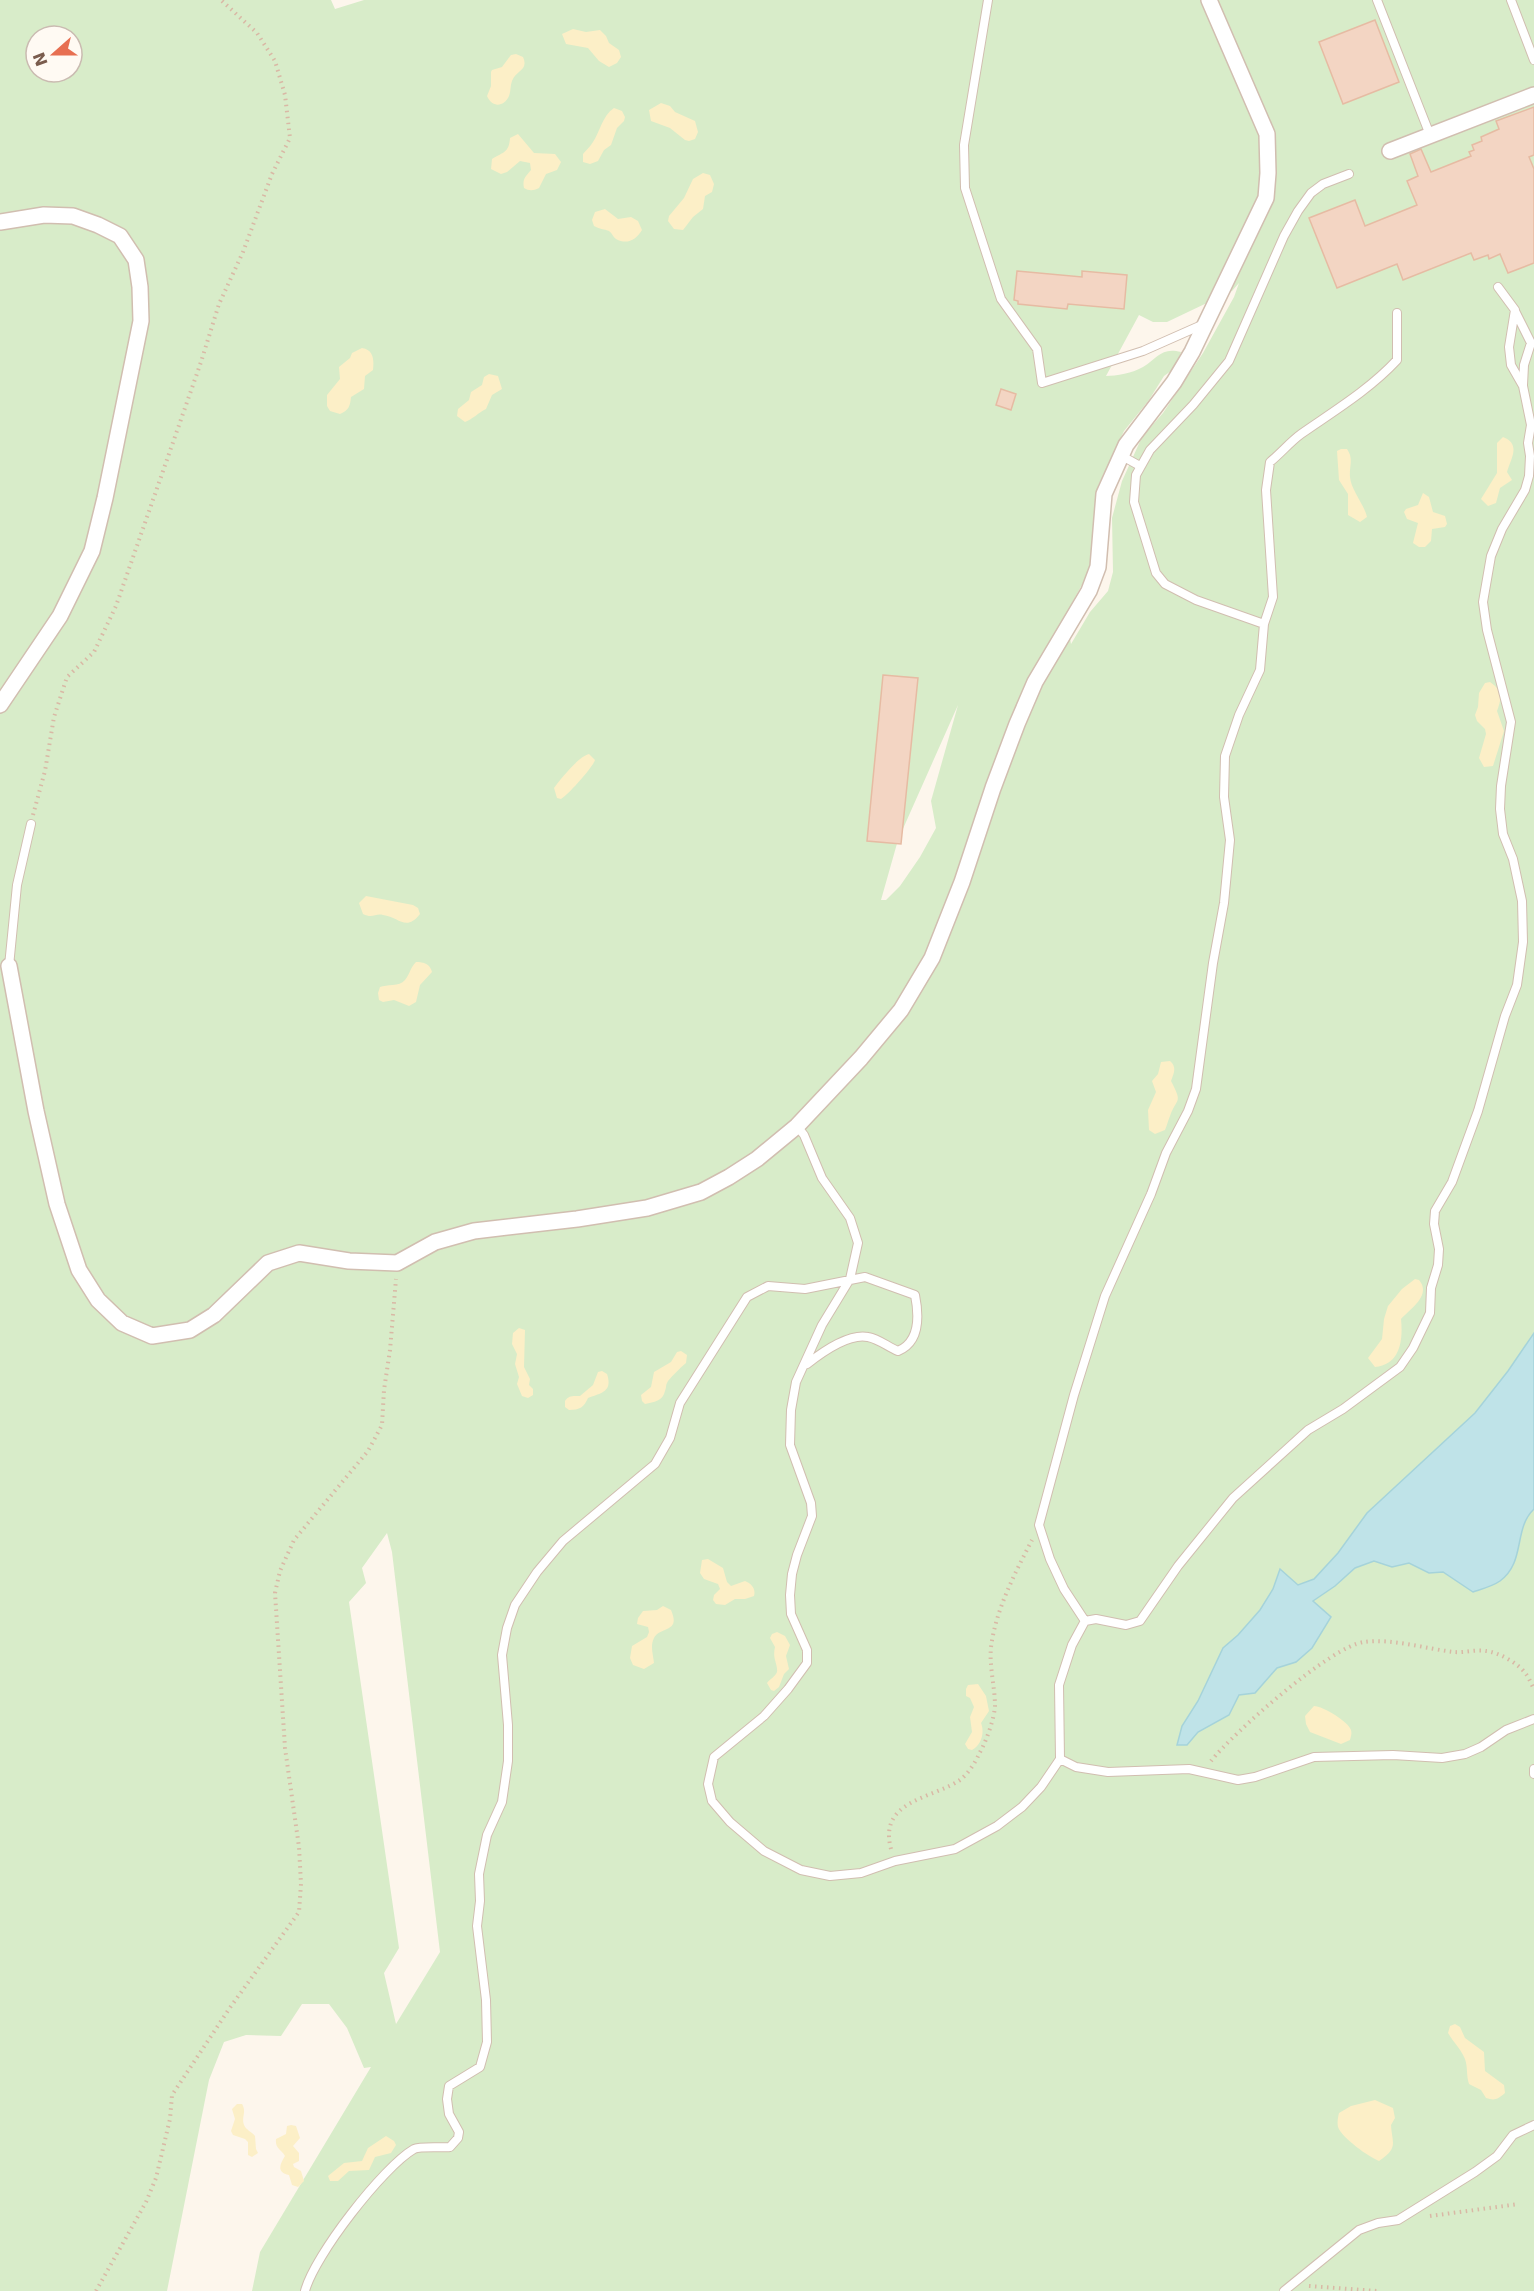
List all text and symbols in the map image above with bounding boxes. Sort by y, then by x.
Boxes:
north arrow [24,24,84,84]
text: N [29,50,52,69]

